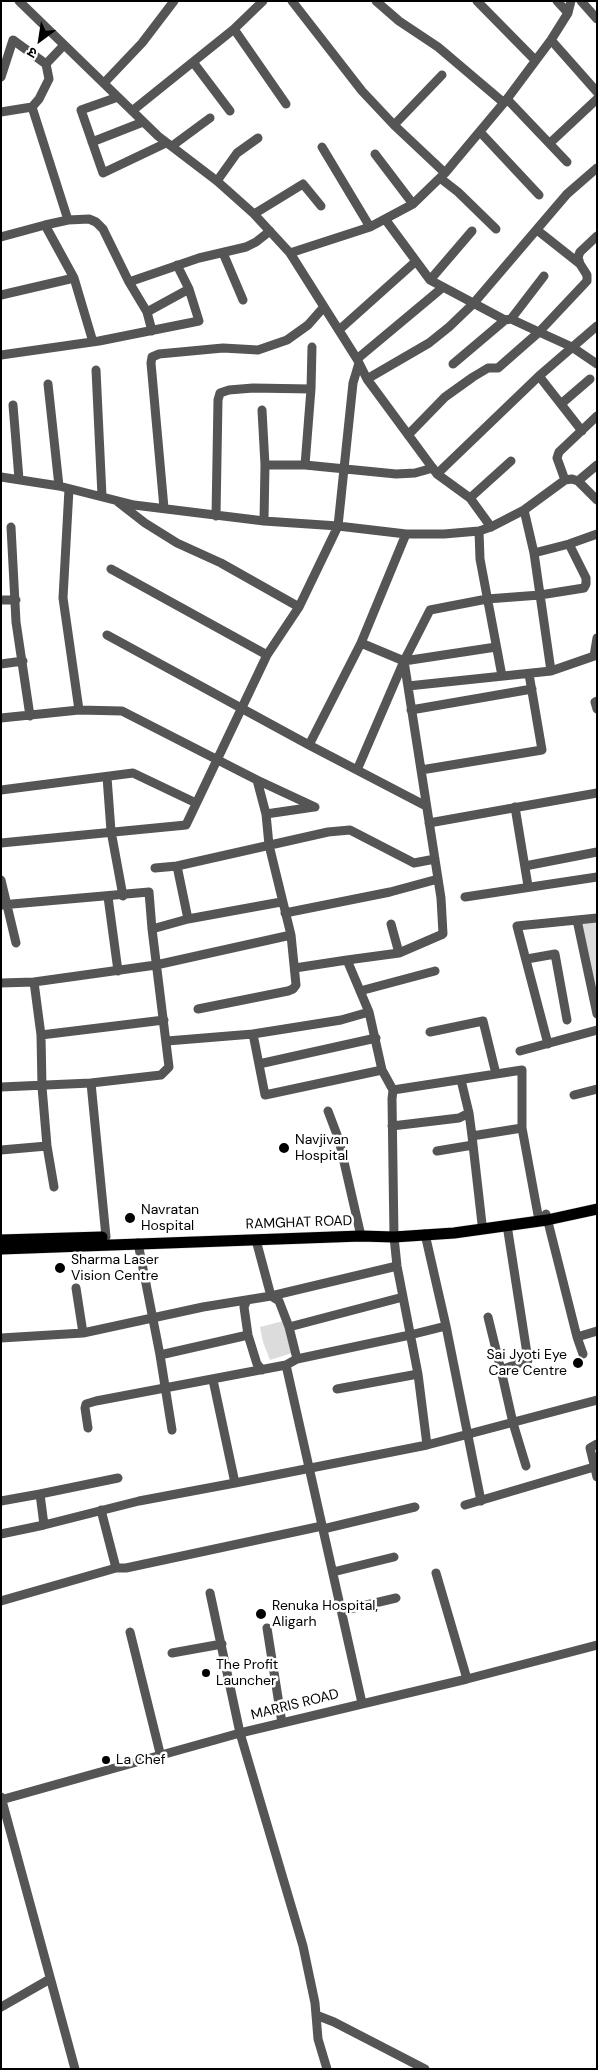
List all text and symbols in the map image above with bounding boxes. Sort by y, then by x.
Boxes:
north arrow [15,15,65,65]
text: उ [24,43,40,63]
place label: Navjivan Hospital [295,1132,349,1164]
marker: Navjivan Hospital [277,1141,291,1155]
place label: Navratan Hospital [141,1202,199,1234]
marker: Navratan Hospital [123,1211,137,1225]
street label: RAMGHAT ROAD [245,1213,353,1233]
place label: Sharma Laser Vision Centre [71,1252,159,1284]
marker: Sharma Laser Vision Centre [53,1261,67,1275]
place label: Sai Jyoti Eye Care Centre [486,1347,567,1380]
marker: Sai Jyoti Eye Care Centre [571,1356,585,1370]
place label: Renuka Hospital, Aligarh [272,1598,378,1630]
marker: Renuka Hospital, Aligarh [254,1607,268,1621]
place label: The Profit Launcher [216,1657,278,1690]
marker: The Profit Launcher [200,1667,212,1679]
street label: MARRIS ROAD [249,1686,341,1724]
place label: La Chef [116,1752,166,1768]
marker: La Chef [100,1754,112,1766]

